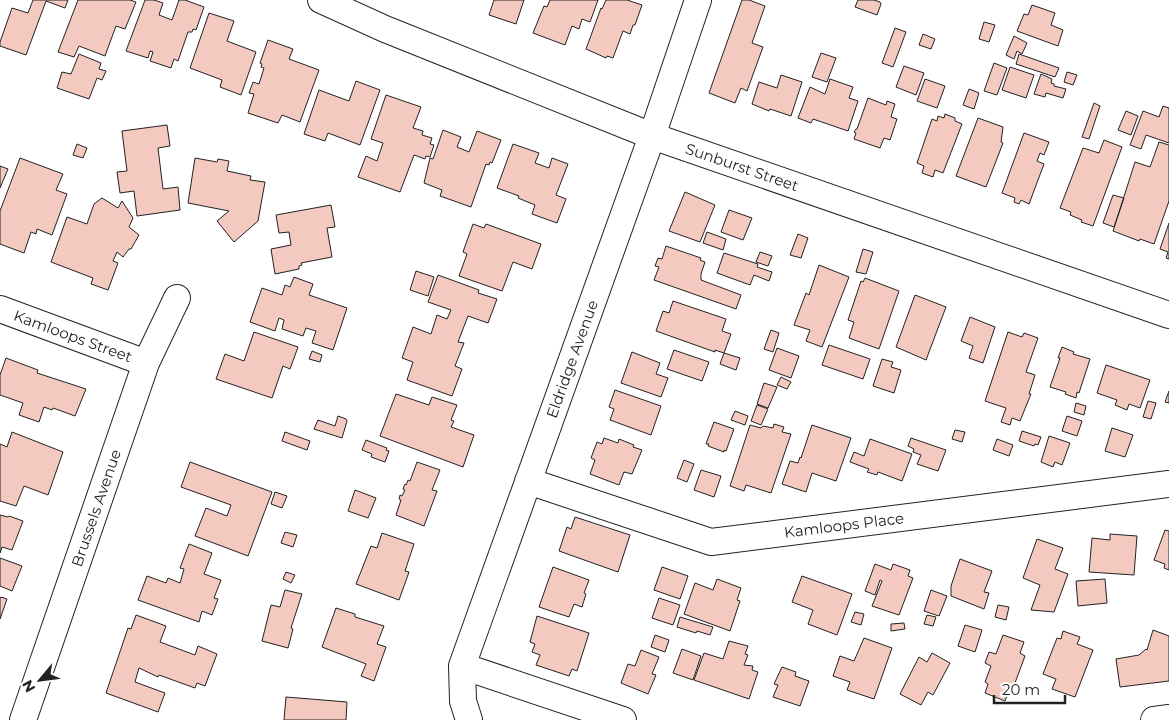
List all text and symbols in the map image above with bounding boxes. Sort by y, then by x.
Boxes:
street label: Sunburst Street [683,139,801,195]
street label: Eldridge Avenue [542,297,602,421]
street label: Kamloops Street [11,306,135,366]
street label: Brussels Avenue [67,447,125,569]
street label: Kamloops Place [783,508,905,542]
north arrow [15,655,65,705]
scale bar [994,672,1065,704]
text: N [18,677,39,696]
text: 20 m [1002,680,1040,699]

